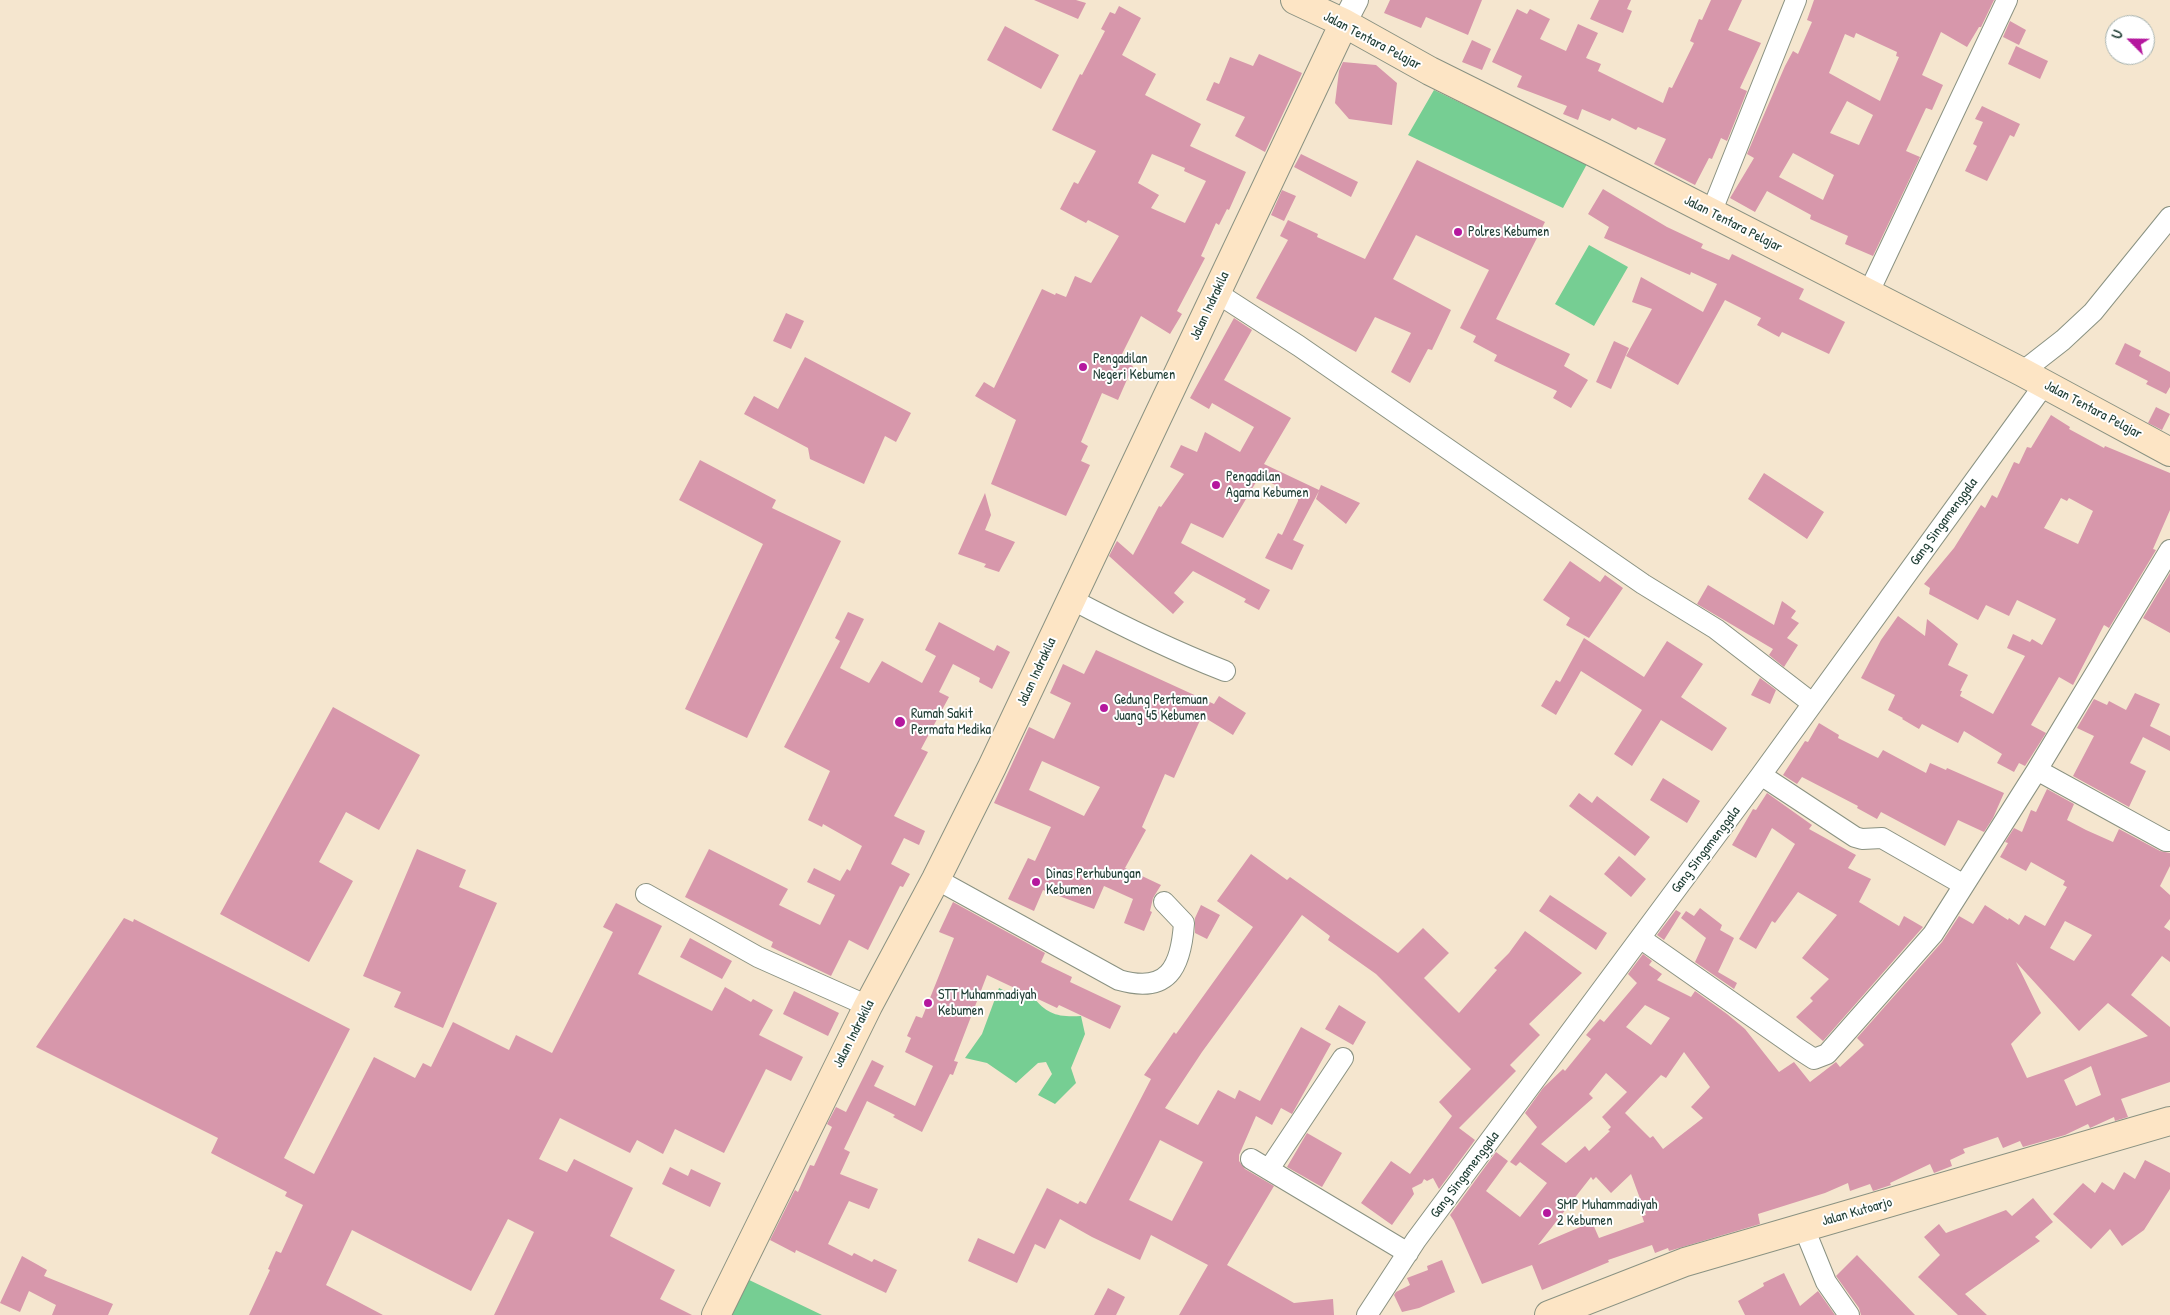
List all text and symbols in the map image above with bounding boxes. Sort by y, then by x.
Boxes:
street label: Jalan Tentara Pelajar [1320,8,1424,74]
north arrow [2105,15,2155,65]
text: U [2106,27,2127,42]
street label: Jalan Tentara Pelajar [1681,192,1785,256]
place label: Polres Kebumen [1468,224,1549,240]
marker: Polres Kebumen [1452,226,1464,238]
street label: Jalan Indrakila [1187,269,1233,343]
place label: Pengadilan Negeri Kebumen [1093,351,1175,384]
marker: Pengadilan Negeri Kebumen [1077,361,1089,373]
street label: Jalan Tentara Pelajar [2041,377,2145,443]
place label: Pengadilan Agama Kebumen [1226,469,1308,502]
street label: Gang Singamenggala [1907,475,1981,569]
marker: Pengadilan Agama Kebumen [1210,479,1222,491]
street label: Jalan Indrakila [1014,635,1060,709]
place label: Gedung Pertemuan Juang 45 Kebumen [1114,692,1208,724]
marker: Gedung Pertemuan Juang 45 Kebumen [1098,702,1110,714]
place label: Rumah Sakit Permata Medika [911,706,991,739]
marker: Rumah Sakit Permata Medika [893,715,907,729]
street label: Gang Singamenggala [1668,803,1744,897]
place label: Dinas Perhubungan Kebumen [1046,866,1141,899]
marker: Dinas Perhubungan Kebumen [1030,876,1042,888]
place label: STT Muhammadiyah Kebumen [938,987,1036,1020]
street label: Jalan Indrakila [830,997,878,1071]
marker: STT Muhammadiyah Kebumen [922,997,934,1009]
street label: Gang Singamenggala [1427,1128,1503,1222]
street label: Jalan Kutoarjo [1820,1194,1894,1230]
place label: SMP Muhammadiyah 2 Kebumen [1557,1197,1657,1230]
marker: SMP Muhammadiyah 2 Kebumen [1541,1207,1553,1219]

